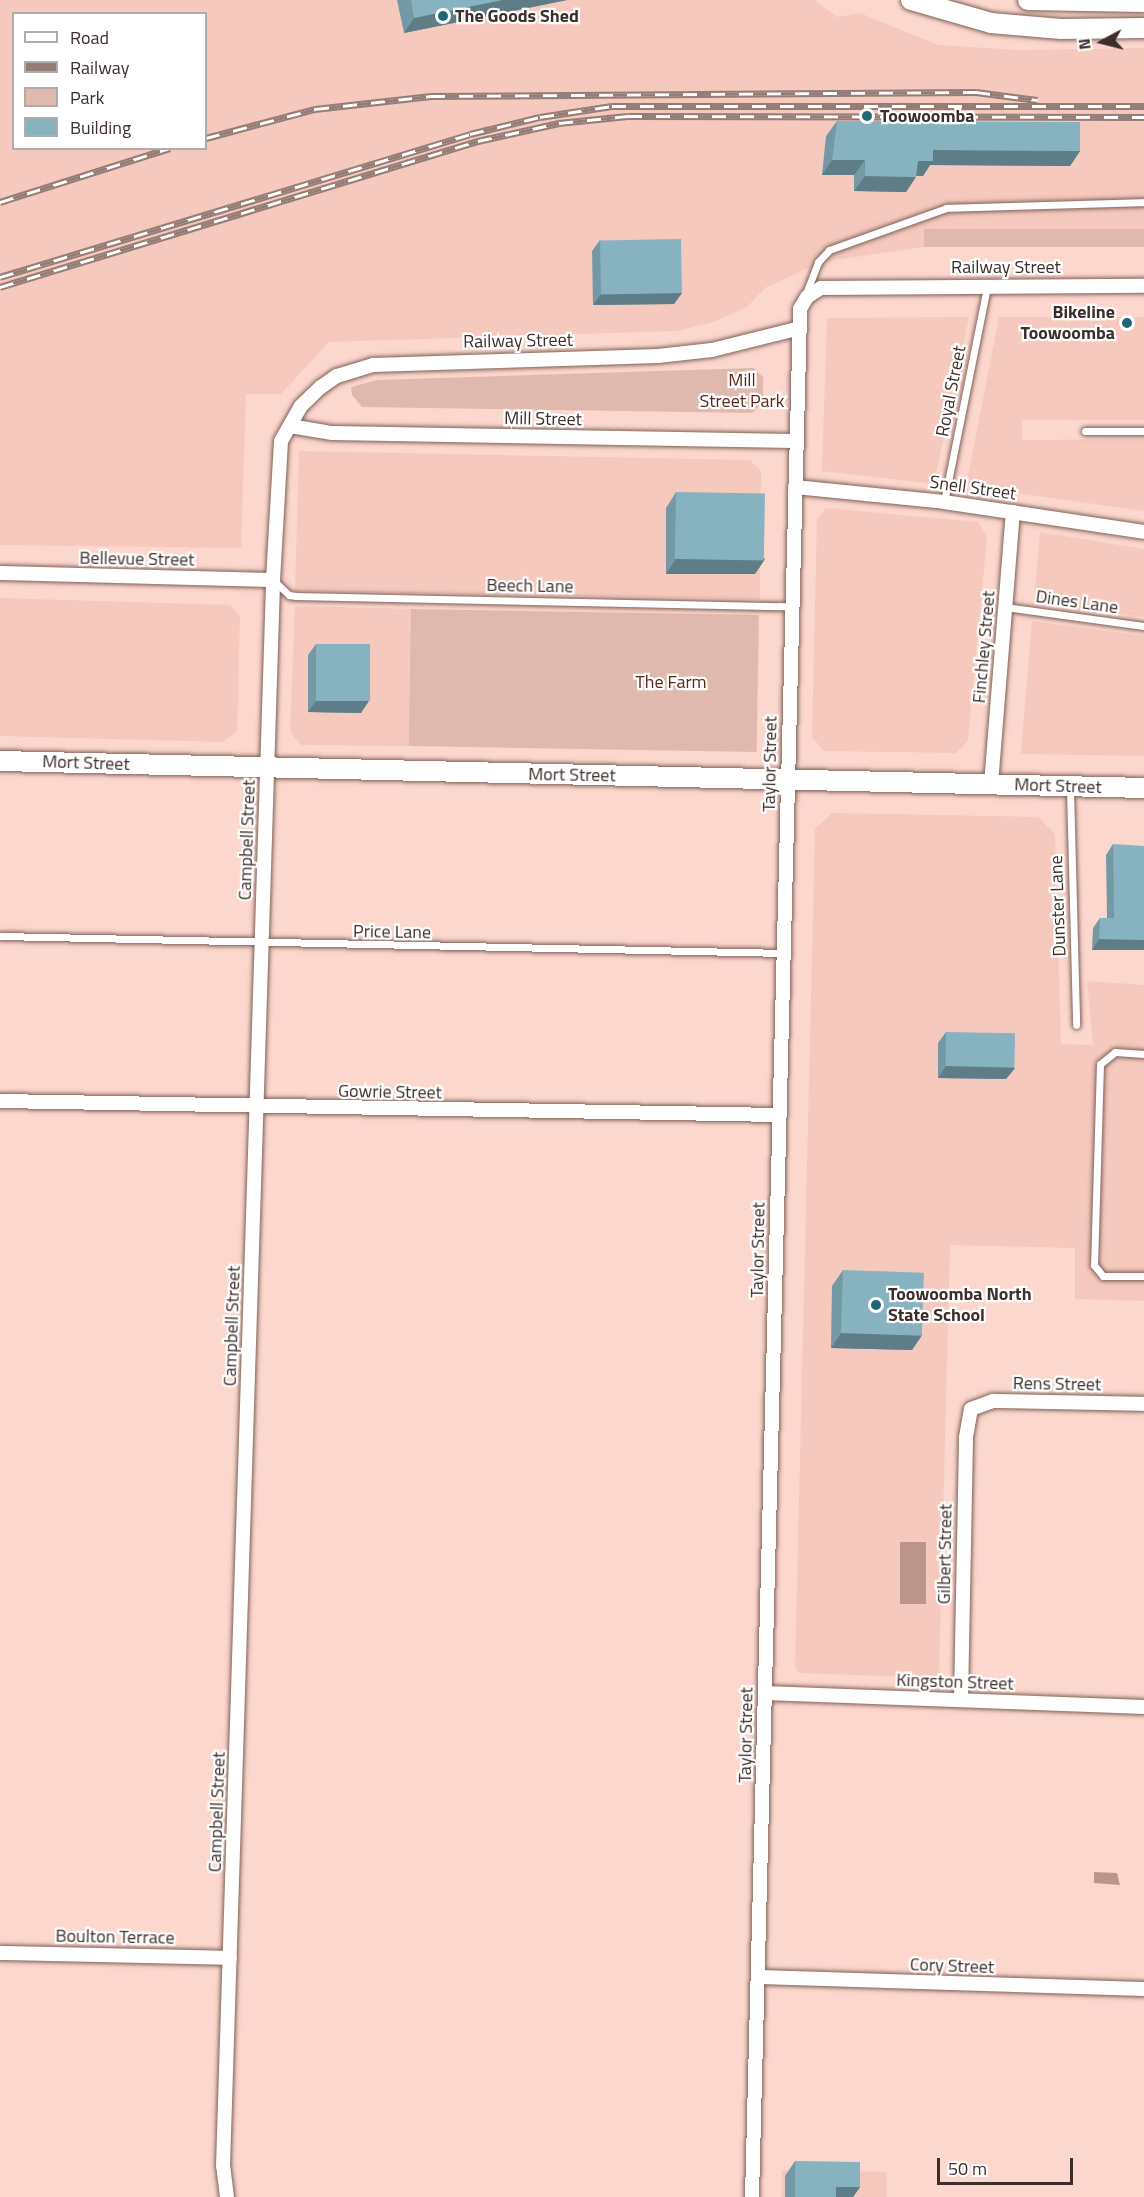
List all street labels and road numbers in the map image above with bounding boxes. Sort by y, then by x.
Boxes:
street label: Railway Street [951,256,1061,278]
street label: Railway Street [463,329,573,353]
street label: Royal Street [932,344,970,438]
street label: Mill Street [504,408,582,430]
street label: Snell Street [928,471,1018,505]
street label: Bellevue Street [79,547,195,571]
street label: Beech Lane [486,574,574,598]
street label: Dines Lane [1034,586,1120,618]
street label: Finchley Street [968,590,1000,704]
street label: Taylor Street [758,716,782,812]
street label: Mort Street [42,751,130,775]
street label: Mort Street [528,763,616,787]
street label: Mort Street [1014,774,1102,798]
street label: Campbell Street [234,779,260,901]
street label: Dunster Lane [1045,855,1071,957]
street label: Price Lane [353,921,431,943]
street label: Gowrie Street [338,1080,442,1104]
street label: Taylor Street [746,1202,770,1298]
street label: Campbell Street [219,1265,245,1387]
street label: Rens Street [1013,1372,1101,1396]
street label: Gilbert Street [933,1503,957,1605]
street label: Kingston Street [896,1669,1014,1695]
street label: Taylor Street [734,1687,758,1783]
street label: Campbell Street [204,1751,230,1873]
street label: Boulton Terrace [55,1925,175,1949]
street label: Cory Street [909,1954,995,1978]

